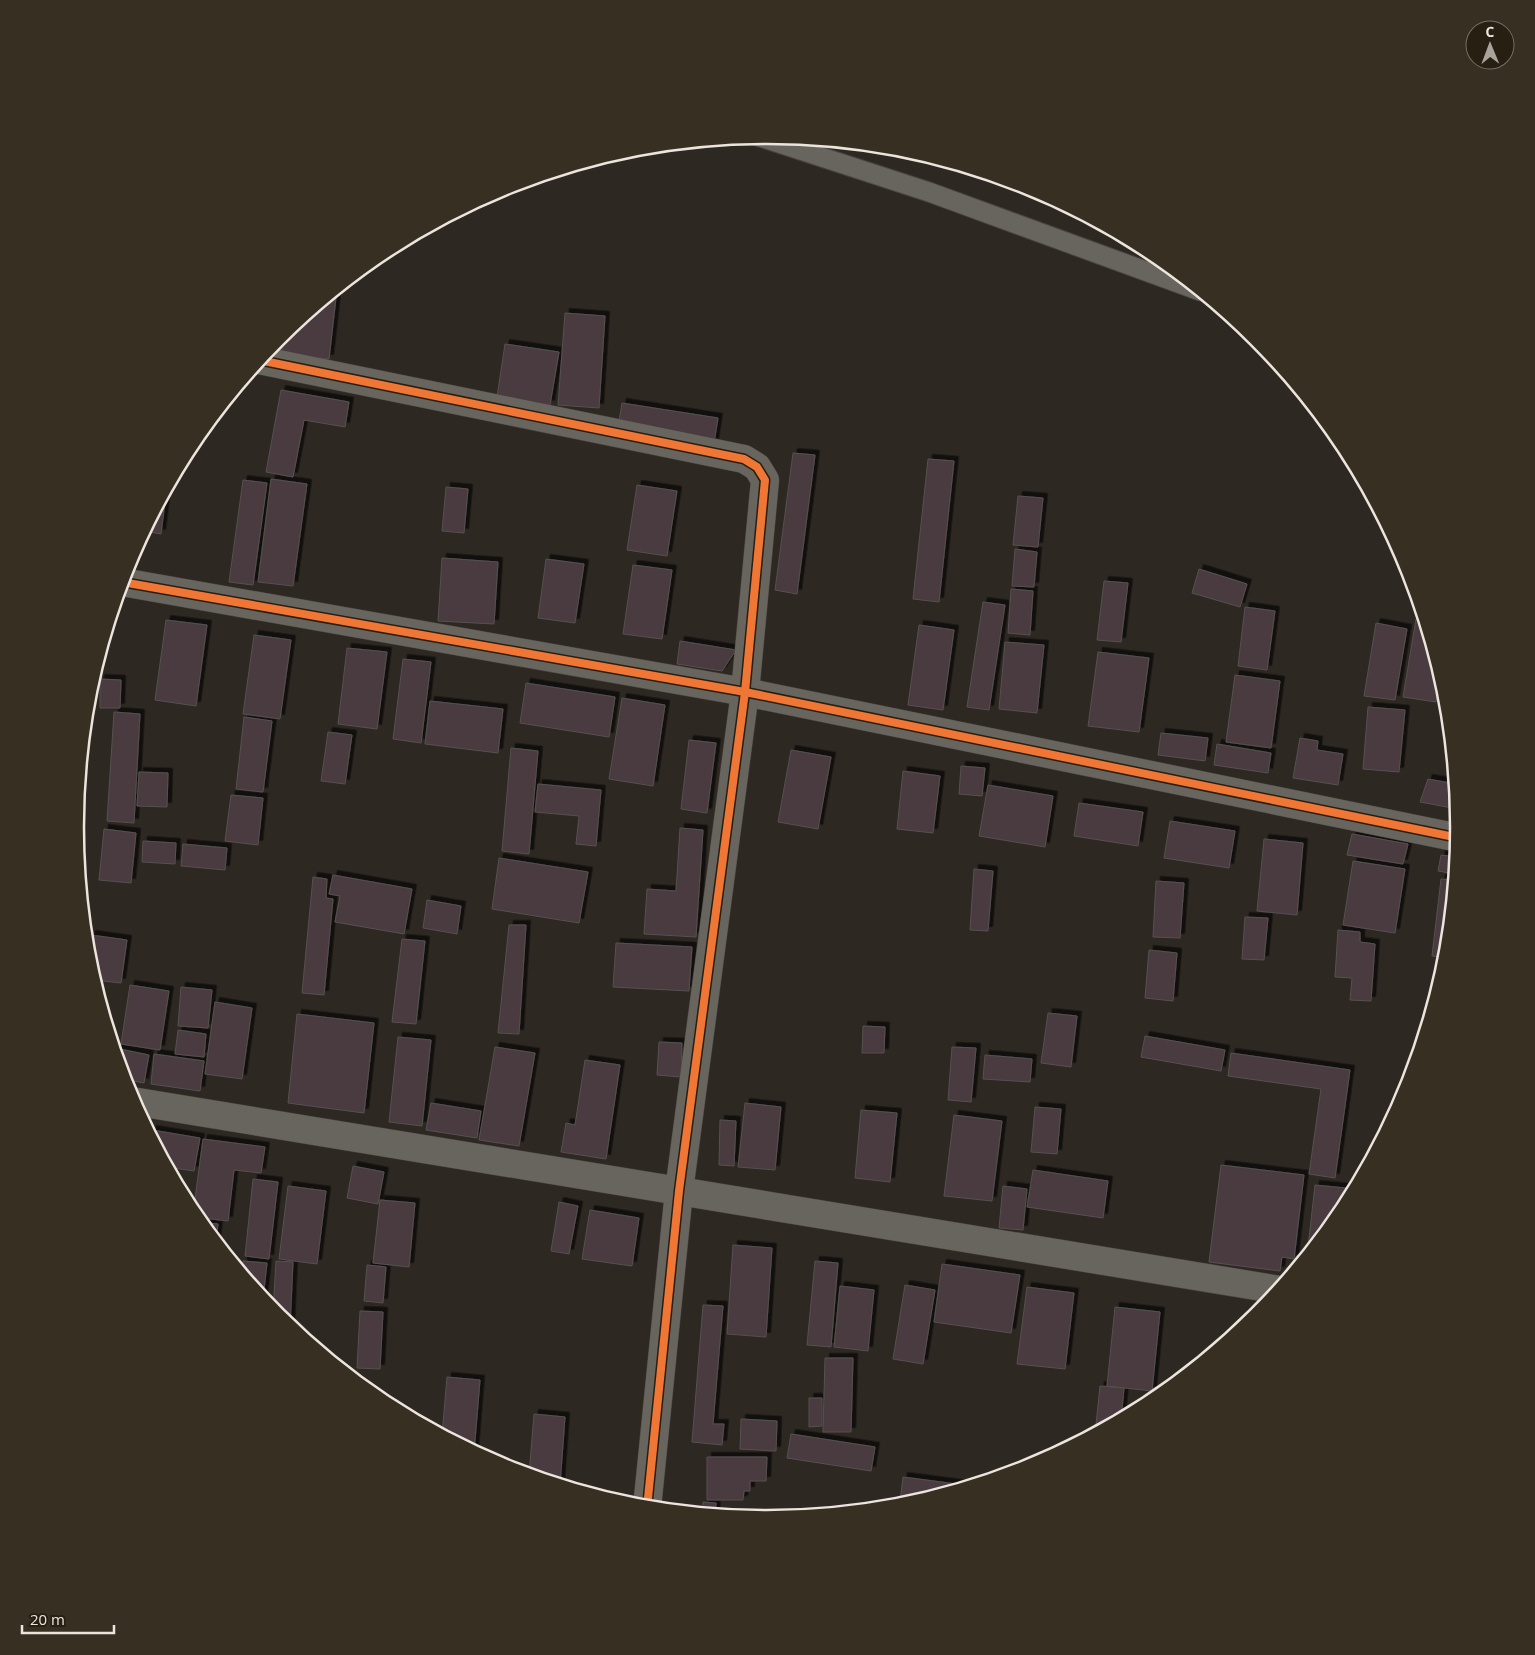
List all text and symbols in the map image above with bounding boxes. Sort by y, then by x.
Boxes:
north arrow [1465,20,1515,70]
text: С [1485,22,1494,41]
scale bar [22,1602,115,1634]
text: 20 m [30,1609,65,1629]

